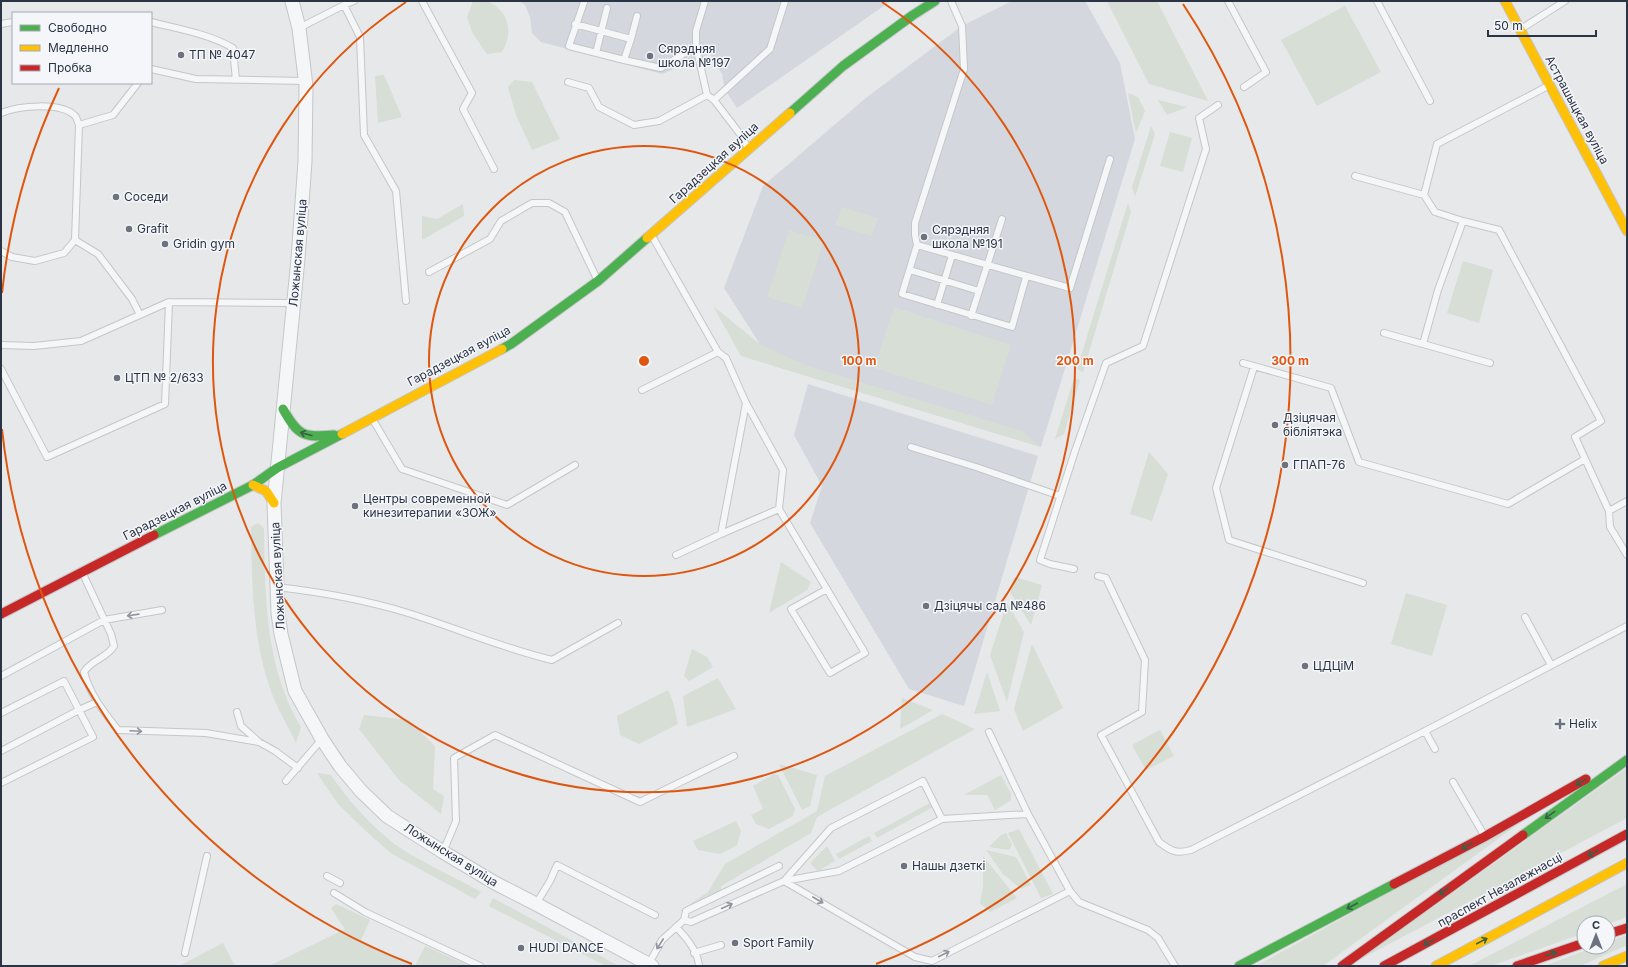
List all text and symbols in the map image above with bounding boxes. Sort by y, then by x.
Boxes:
legend [12,12,152,84]
scale bar [1488,12,1596,38]
text: 50 m [1494,18,1523,33]
text: Свободно [48,20,107,35]
text: Медленно [48,40,109,55]
place label: Сярэдняя школа №197 [658,41,731,70]
place label: ТП № 4047 [189,47,256,62]
marker: ТП № 4047 [176,50,186,60]
marker: Сярэдняя школа №197 [645,51,655,61]
street label: Астрашыцкая вуліца [1542,53,1612,167]
text: Пробка [48,60,92,75]
street label: Гарадзецкая вуліца [666,119,761,207]
place label: Соседи [124,189,168,204]
marker: Соседи [111,192,121,202]
street label: Ложынская вуліца [285,198,310,308]
place label: Grafit [137,221,169,236]
place label: Сярэдняя школа №191 [932,222,1003,251]
marker: Grafit [124,224,134,234]
marker: Сярэдняя школа №191 [919,232,929,242]
place label: Gridin gym [173,236,235,251]
marker: Gridin gym [160,239,170,249]
street label: Гарадзецкая вуліца [405,322,513,389]
text: 100 m [841,353,877,368]
text: 200 m [1056,353,1094,368]
text: 300 m [1271,353,1309,368]
centre of rings [637,354,651,368]
place label: ЦТП № 2/633 [125,370,204,385]
marker: ЦТП № 2/633 [112,373,122,383]
place label: Дзіцячая бібліятэка [1283,410,1342,439]
marker: Дзіцячая бібліятэка [1270,420,1280,430]
one-way arrow [299,430,312,437]
place label: ГПАП-76 [1293,457,1345,472]
marker: ГПАП-76 [1280,460,1290,470]
street label: Гарадзецкая вуліца [120,478,229,543]
place label: Центры современной кинезитерапии «ЗОЖ» [363,491,496,520]
marker: Центры современной кинезитерапии «ЗОЖ» [350,501,360,511]
street label: Ложынская вуліца [267,522,288,631]
place label: Дзіцячы сад №486 [934,598,1046,613]
marker: Дзіцячы сад №486 [921,601,931,611]
one-way arrow [127,611,140,619]
place label: ЦДЦіМ [1313,658,1354,673]
marker: ЦДЦіМ [1300,661,1310,671]
place label: Helix [1569,716,1598,731]
marker: Helix [1554,718,1566,730]
one-way arrow [129,728,142,735]
one-way arrow [1575,779,1587,787]
one-way arrow [1544,811,1555,819]
street label: Ложынская вуліца [401,820,501,890]
one-way arrow [1462,842,1474,850]
street label: праспект Незалежнасці [1435,849,1565,930]
one-way arrow [1587,849,1599,857]
place label: Нашы дзеткі [912,858,985,873]
marker: Нашы дзеткі [899,861,909,871]
one-way arrow [1439,887,1450,895]
one-way arrow [812,897,824,905]
one-way arrow [720,902,732,910]
one-way arrow [1347,903,1359,910]
north arrow [1576,915,1616,955]
text: С [1592,918,1600,932]
place label: Sport Family [743,935,814,950]
one-way arrow [1476,937,1488,944]
one-way arrow [656,938,664,949]
marker: Sport Family [730,938,740,948]
one-way arrow [1423,938,1435,946]
place label: HUDI DANCE [529,940,604,955]
marker: HUDI DANCE [516,943,526,953]
one-way arrow [938,950,950,958]
one-way arrow [1544,950,1556,958]

